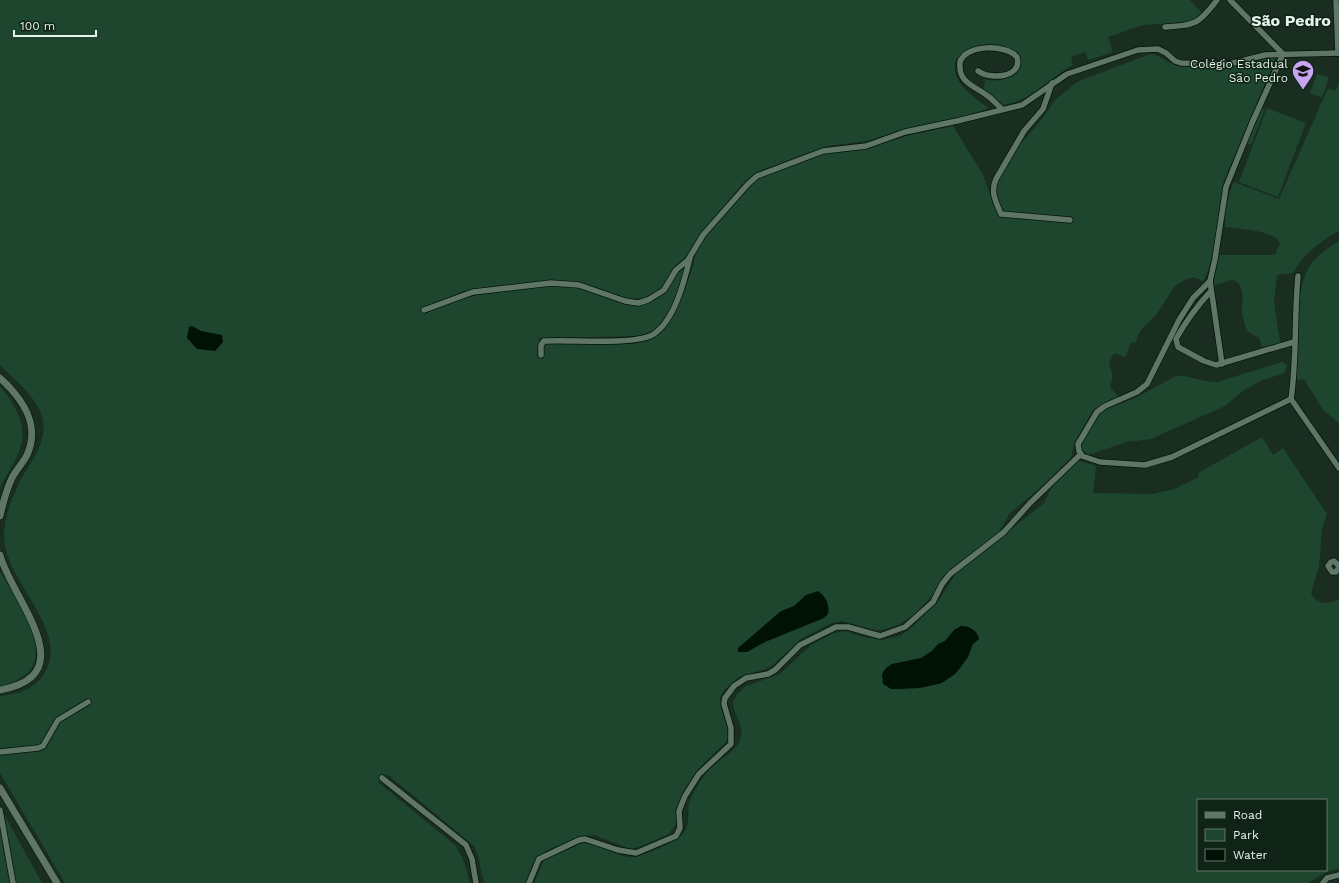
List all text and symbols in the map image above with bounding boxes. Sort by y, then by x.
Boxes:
district label: São Pedro [1251,11,1331,30]
scale bar [14,12,96,38]
text: 100 m [20,19,55,33]
place label: Colégio Estadual São Pedro [1190,57,1288,85]
school or university icon: Colégio Estadual São Pedro [1290,58,1316,91]
legend [1197,799,1327,871]
text: Road [1233,808,1262,822]
text: Park [1233,828,1259,842]
text: Water [1233,848,1268,862]

